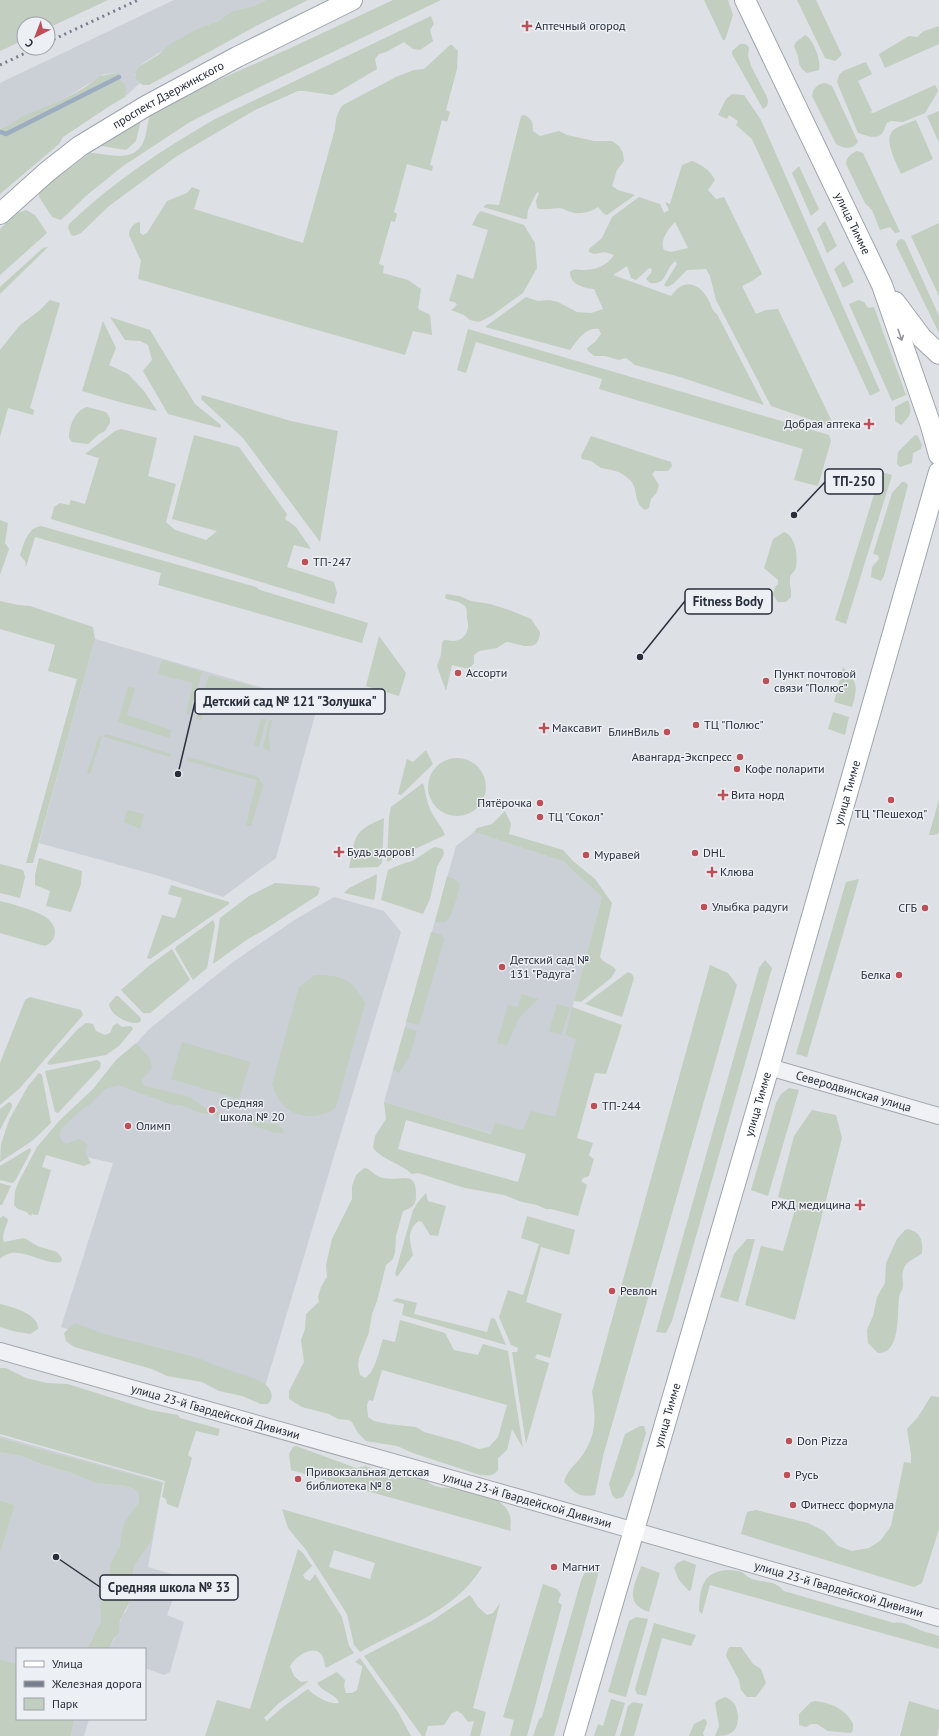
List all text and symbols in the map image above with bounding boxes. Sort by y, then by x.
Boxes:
north arrow [16,16,56,56]
place label: Аптечный огород [535,18,626,33]
marker: Аптечный огород [522,21,532,31]
text: С [22,36,36,51]
street label: проспект Дзержинского [109,57,226,132]
street label: улица Тимме [832,190,874,257]
one-way arrow [897,328,904,341]
place label: Добрая аптека [784,416,861,431]
marker: Добрая аптека [864,419,874,429]
callout: ТП-250 [825,469,883,494]
text: ТП-250 [833,473,875,490]
place label: ТП-247 [313,554,352,569]
marker: ТП-247 [300,557,310,567]
callout: Fitness Body [685,589,772,614]
text: Fitness Body [693,593,764,610]
place label: Ассорти [466,665,507,680]
place label: Пункт почтовой связи "Полюс" [774,666,856,695]
marker: Ассорти [453,668,463,678]
marker: Пункт почтовой связи "Полюс" [761,676,771,686]
callout: Детский сад № 121 "Золушка" [195,689,385,714]
text: Детский сад № 121 "Золушка" [203,693,377,710]
place label: ТЦ "Полюс" [704,717,764,732]
place label: Максавит [552,720,602,735]
marker: ТЦ "Полюс" [691,720,701,730]
marker: Максавит [539,723,549,733]
place label: БлинВиль [608,724,659,739]
marker: БлинВиль [662,727,672,737]
place label: Авангард-Экспресс [632,749,733,764]
marker: Авангард-Экспресс [735,752,745,762]
street label: улица Тимме [830,758,863,827]
place label: Кофе поларити [745,761,825,776]
marker: Кофе поларити [732,764,742,774]
place label: Вита норд [731,787,785,802]
marker: Вита норд [718,790,728,800]
place label: Пятёрочка [477,795,532,810]
marker: ТЦ "Пешеход" [886,795,896,805]
marker: Пятёрочка [535,798,545,808]
place label: ТЦ "Пешеход" [855,806,927,821]
place label: ТЦ "Сокол" [548,809,604,824]
marker: ТЦ "Сокол" [535,812,545,822]
place label: Будь здоров! [347,844,415,859]
place label: DHL [703,845,725,860]
marker: Будь здоров! [334,847,344,857]
place label: Муравей [594,847,640,862]
marker: DHL [690,848,700,858]
marker: Муравей [581,850,591,860]
place label: Клюва [720,864,754,879]
marker: Клюва [707,867,717,877]
place label: Улыбка радуги [712,899,788,914]
place label: СГБ [898,900,917,915]
marker: Улыбка радуги [699,902,709,912]
marker: СГБ [920,903,930,913]
place label: Детский сад № 131 "Радуга" [510,952,589,981]
marker: Детский сад № 131 "Радуга" [497,962,507,972]
place label: Белка [861,967,891,982]
marker: Белка [894,970,904,980]
street label: Северодвинская улица [794,1067,913,1115]
street label: улица Тимме [741,1070,774,1138]
place label: Средняя школа № 20 [220,1095,285,1124]
place label: ТП-244 [602,1098,641,1113]
marker: ТП-244 [589,1101,599,1111]
marker: Средняя школа № 20 [207,1105,217,1115]
place label: Олимп [136,1118,171,1133]
marker: Олимп [123,1121,133,1131]
place label: РЖД медицина [771,1197,851,1212]
marker: РЖД медицина [854,1199,866,1211]
place label: Ревлон [620,1283,657,1298]
marker: Ревлон [607,1286,617,1296]
street label: улица 23-й Гвардейской Дивизии [129,1380,302,1442]
street label: улица Тимме [650,1381,684,1449]
place label: Don Pizza [797,1433,848,1448]
marker: Don Pizza [784,1436,794,1446]
place label: Привокзальная детская библиотека № 8 [306,1464,429,1493]
place label: Русь [795,1467,819,1482]
street label: улица 23-й Гвардейской Дивизии [441,1469,614,1531]
marker: Русь [782,1470,792,1480]
marker: Привокзальная детская библиотека № 8 [293,1474,303,1484]
place label: Фитнесс формула [801,1497,894,1512]
marker: Фитнесс формула [788,1500,798,1510]
street label: улица 23-й Гвардейской Дивизии [753,1558,925,1620]
place label: Магнит [562,1559,600,1574]
marker: Магнит [549,1562,559,1572]
callout: Средняя школа № 33 [100,1575,238,1600]
text: Средняя школа № 33 [108,1579,230,1596]
legend [16,1648,146,1720]
text: Улица [52,1656,83,1671]
text: Железная дорога [51,1676,142,1691]
text: Парк [52,1696,78,1711]

